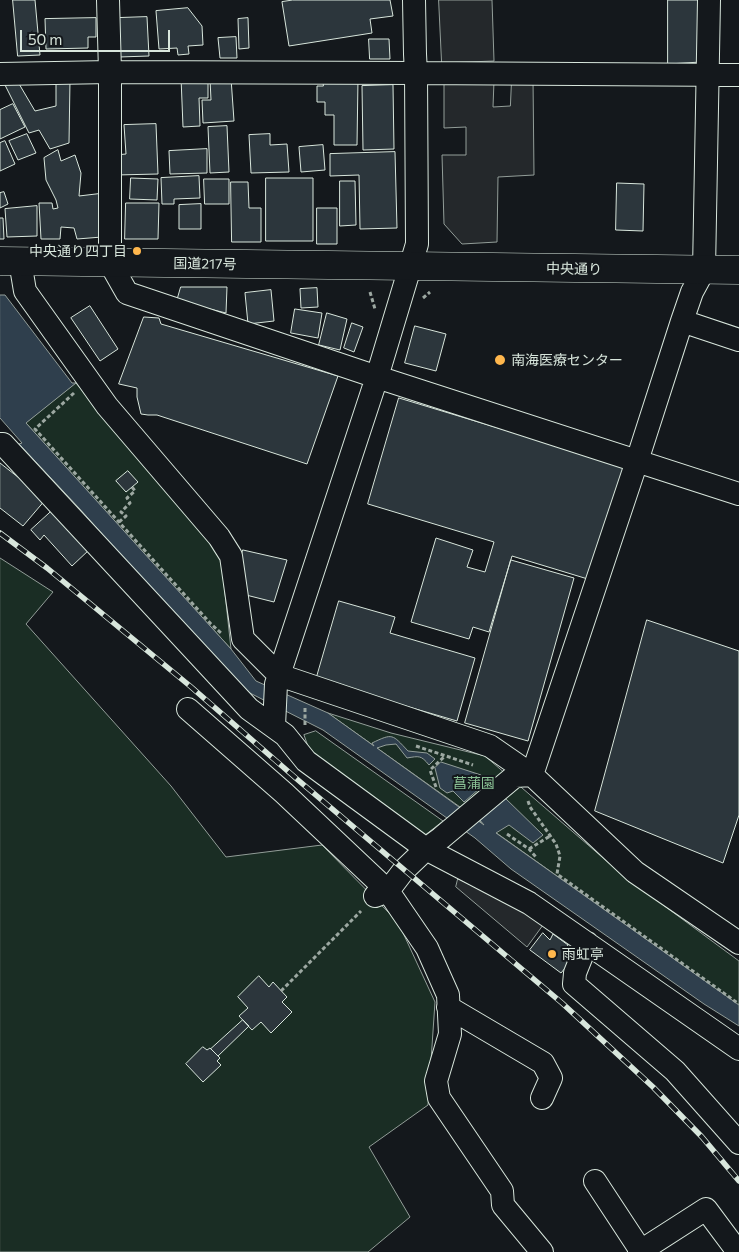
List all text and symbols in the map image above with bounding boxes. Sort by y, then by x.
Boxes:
scale bar [22,20,172,52]
text: 50 m [28,30,62,48]
place label: 中央通り四丁目 [29,243,127,259]
marker: 中央通り四丁目 [131,245,143,257]
street label: 国道217号 [173,255,237,273]
street label: 中央通り [546,260,602,278]
place label: 南海医療センター [511,352,623,368]
marker: 南海医療センター [493,353,507,367]
park label: 菖蒲園 [453,775,495,791]
place label: 雨虹亭 [562,946,604,962]
marker: 雨虹亭 [546,948,558,960]

